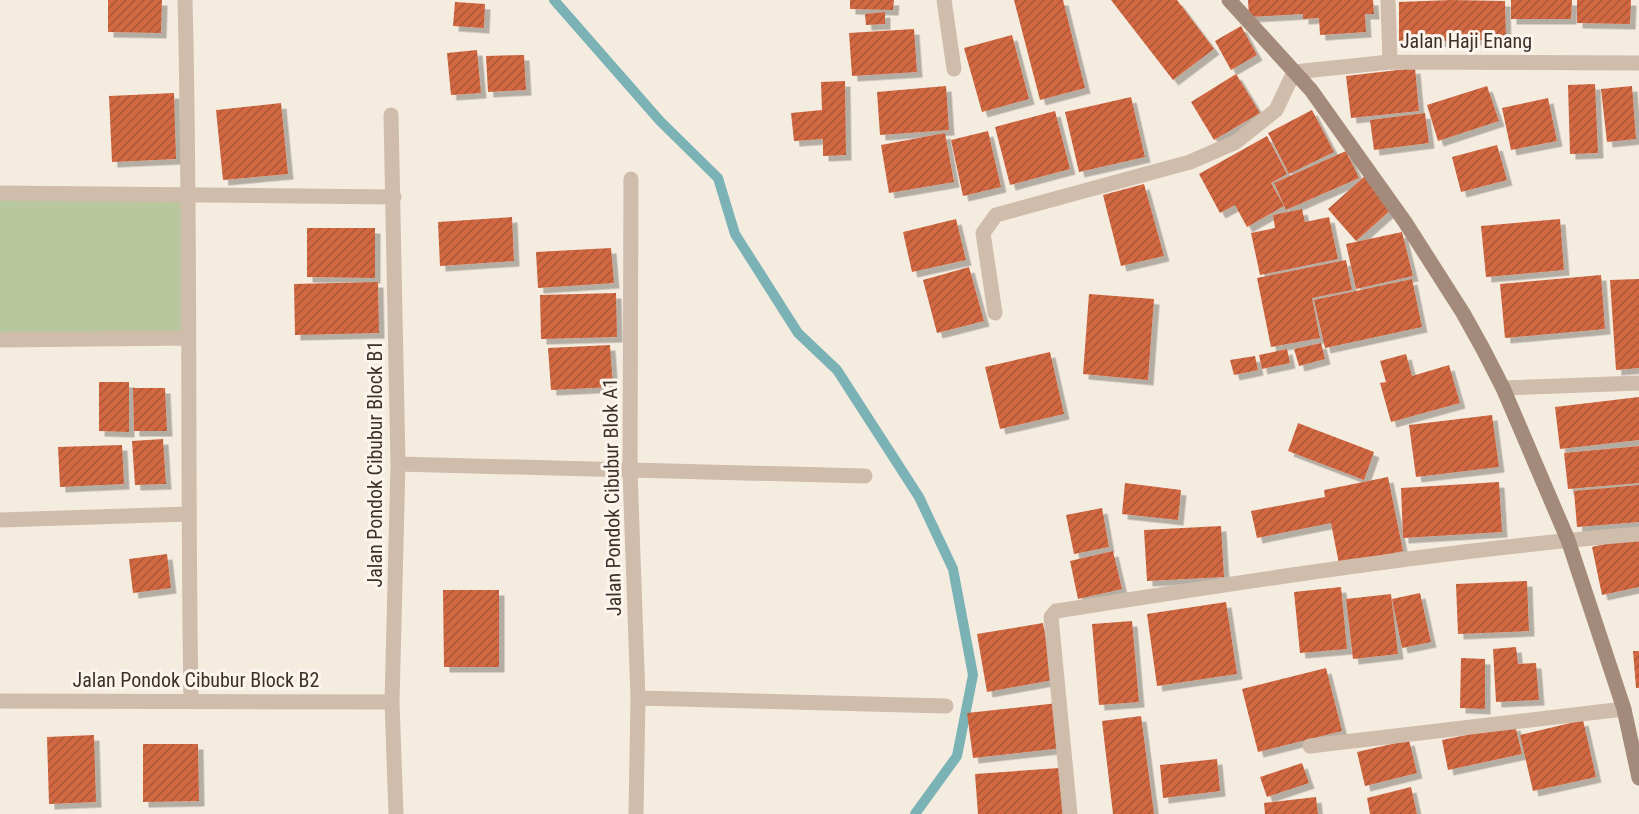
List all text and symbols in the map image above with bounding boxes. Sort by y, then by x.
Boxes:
street label: Jalan Haji Enang [1400,29,1532,53]
street label: Jalan Pondok Cibubur Block B1 [363,341,387,587]
street label: Jalan Pondok Cibubur Blok A1 [598,378,626,616]
street label: Jalan Pondok Cibubur Block B2 [73,668,320,692]

